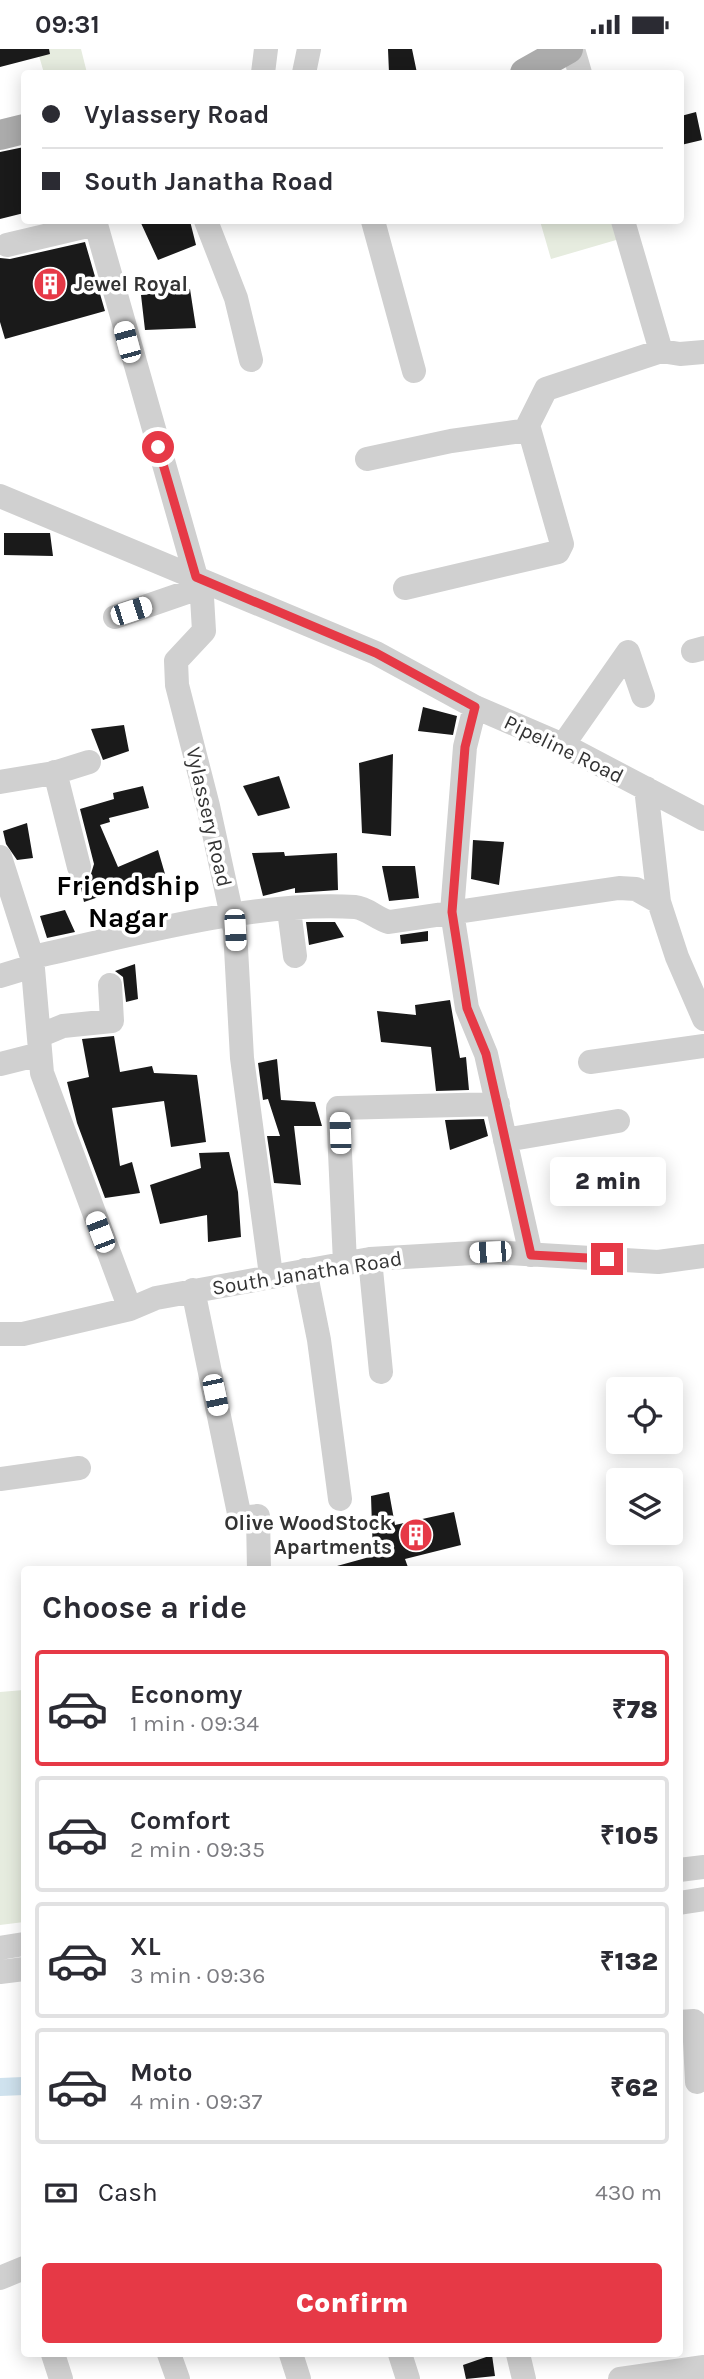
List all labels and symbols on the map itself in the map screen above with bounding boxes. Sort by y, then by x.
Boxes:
building icon: Jewel Royal [31,265,69,303]
place label: Jewel Royal [74,272,188,296]
car [112,319,143,365]
route start [142,431,174,463]
car [108,595,155,627]
street label: Pipeline Road [500,710,628,788]
street label: Vylassery Road [181,745,237,889]
district label: Friendship Nagar [56,869,200,934]
car [224,908,247,952]
car [329,1112,352,1154]
callout: 2 min [549,1157,665,1207]
car [83,1209,118,1255]
car [469,1240,512,1264]
route end [591,1243,623,1275]
street label: South Janatha Road [210,1246,404,1300]
car [201,1372,230,1418]
place label: Olive WoodStock Apartments [224,1511,393,1559]
building icon: Olive WoodStock Apartments [397,1516,435,1554]

